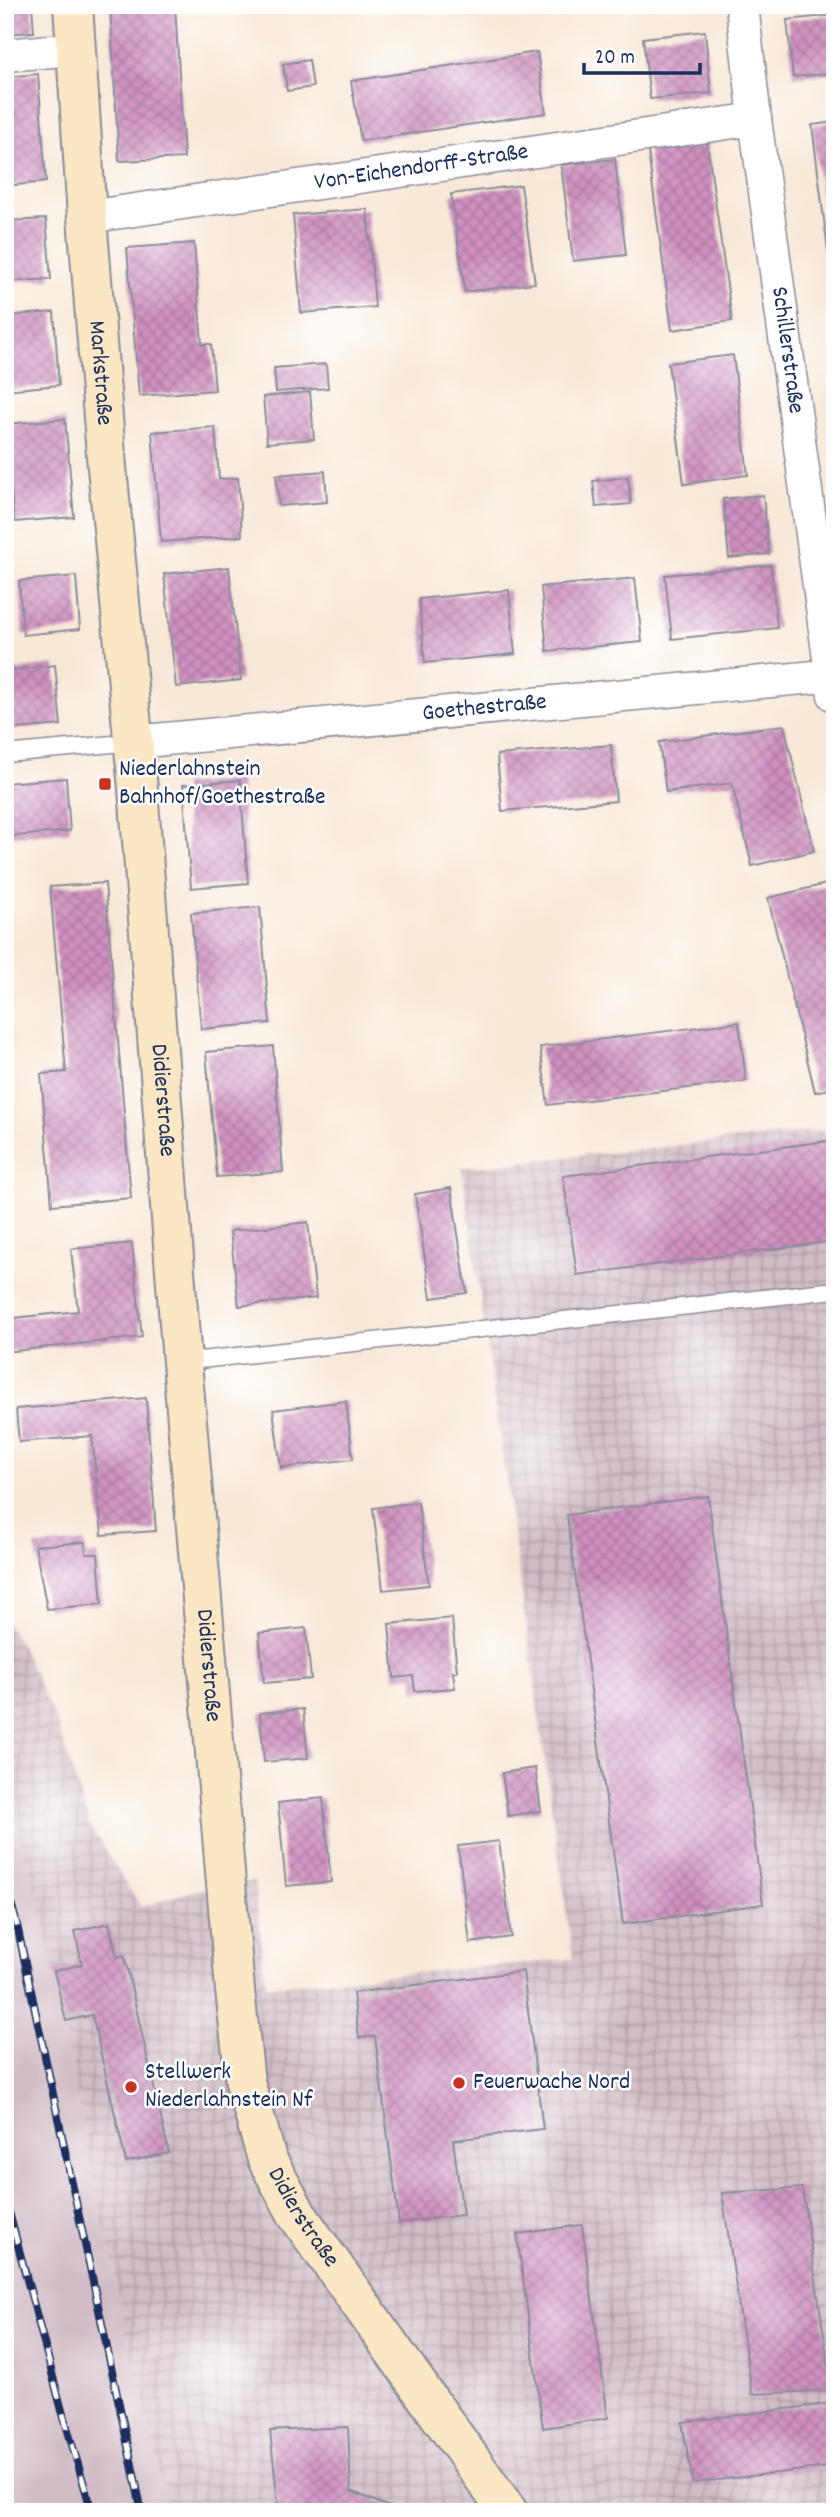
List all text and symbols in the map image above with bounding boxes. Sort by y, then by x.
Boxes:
scale bar [584,32,700,76]
text: 20 m [595,44,635,74]
street label: Von-Eichendorff-Straße [312,135,531,200]
street label: Schillerstraße [761,285,812,416]
street label: Markstraße [78,319,121,427]
street label: Goethestraße [421,686,548,731]
place label: Niederlahnstein Bahnhof/Goethestraße [119,753,326,815]
marker: Niederlahnstein Bahnhof/Goethestraße [97,776,113,792]
street label: Didierstraße [141,1043,183,1158]
street label: Didierstraße [186,1608,229,1723]
place label: Stellwerk Niederlahnstein Nf [145,2056,313,2118]
place label: Feuerwache Nord [473,2066,630,2100]
marker: Feuerwache Nord [451,2075,467,2091]
marker: Stellwerk Niederlahnstein Nf [123,2079,139,2095]
street label: Didierstraße [258,2162,347,2275]

